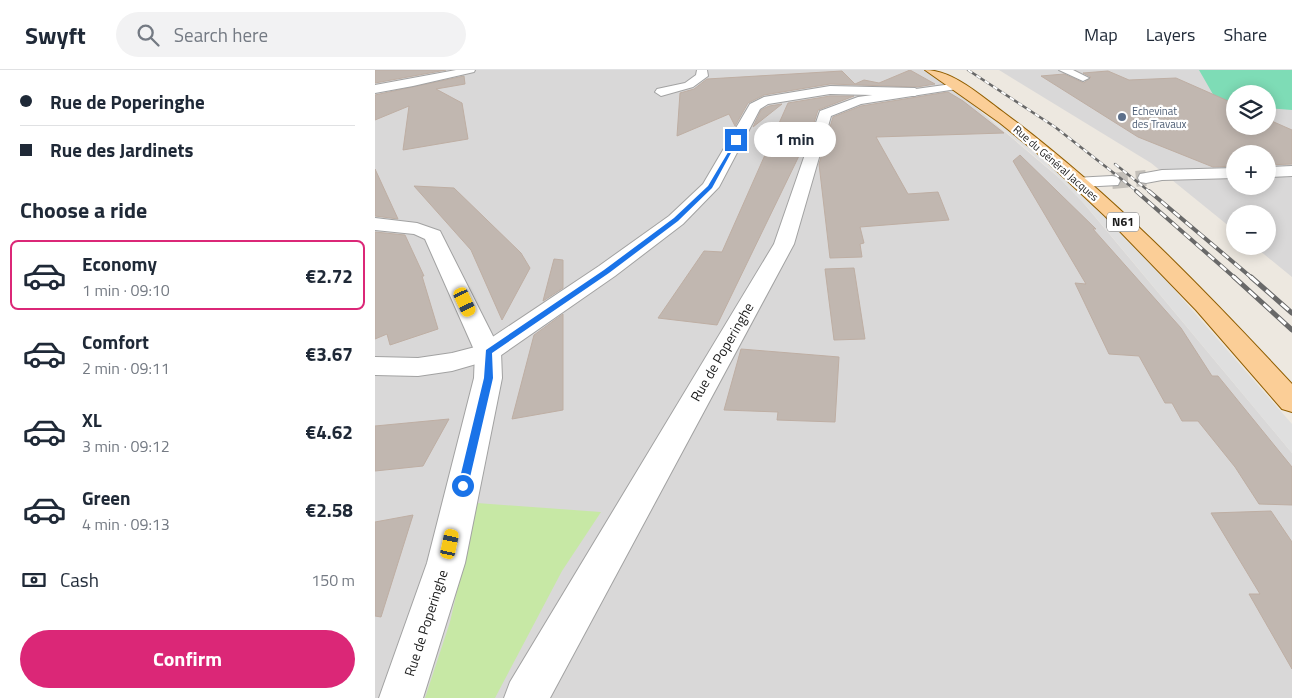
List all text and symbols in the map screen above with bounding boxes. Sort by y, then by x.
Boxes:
search box [116,12,466,57]
text: Swyft [25,17,86,53]
text: Search here [174,20,268,49]
icon: search [134,21,162,49]
text: Map [1084,21,1118,48]
text: Layers [1146,21,1195,48]
text: Share [1223,21,1267,48]
map controls [1226,85,1276,255]
button: layers [1226,85,1276,135]
text: Rue de Poperinghe [50,87,205,116]
place label: Echevinat des Travaux [1132,103,1187,132]
marker: Echevinat des Travaux [1116,111,1128,123]
street label: Rue du Général Jacques [1010,121,1102,205]
callout: 1 min [753,122,836,158]
text: 1 min [776,127,814,151]
route end [725,129,747,151]
text: Rue des Jardinets [50,135,193,164]
button: + [1226,145,1276,195]
text: Choose a ride [20,193,147,227]
button: − [1226,205,1276,255]
road number: N61 [1107,212,1139,232]
text: Economy [82,249,157,278]
icon: car [22,253,67,298]
text: €2.72 [306,261,353,290]
text: 1 min · 09:10 [82,278,170,302]
car [451,285,478,319]
street label: Rue de Poperinghe [685,298,758,405]
text: Comfort [82,327,149,356]
icon: car [22,331,67,376]
text: €3.67 [306,339,353,368]
text: 2 min · 09:11 [82,356,170,380]
text: XL [82,405,102,434]
icon: car [22,409,67,454]
text: €4.62 [306,417,353,446]
text: 3 min · 09:12 [82,434,170,458]
route start [452,475,474,497]
text: Green [82,483,131,512]
icon: car [22,487,67,532]
text: €2.58 [306,495,353,524]
text: 4 min · 09:13 [82,512,170,536]
car [439,528,460,560]
text: Cash [60,565,99,594]
icon: cash [20,566,48,594]
street label: Rue de Poperinghe [398,567,453,679]
text: 150 m [311,568,355,592]
button: Confirm [20,630,355,688]

